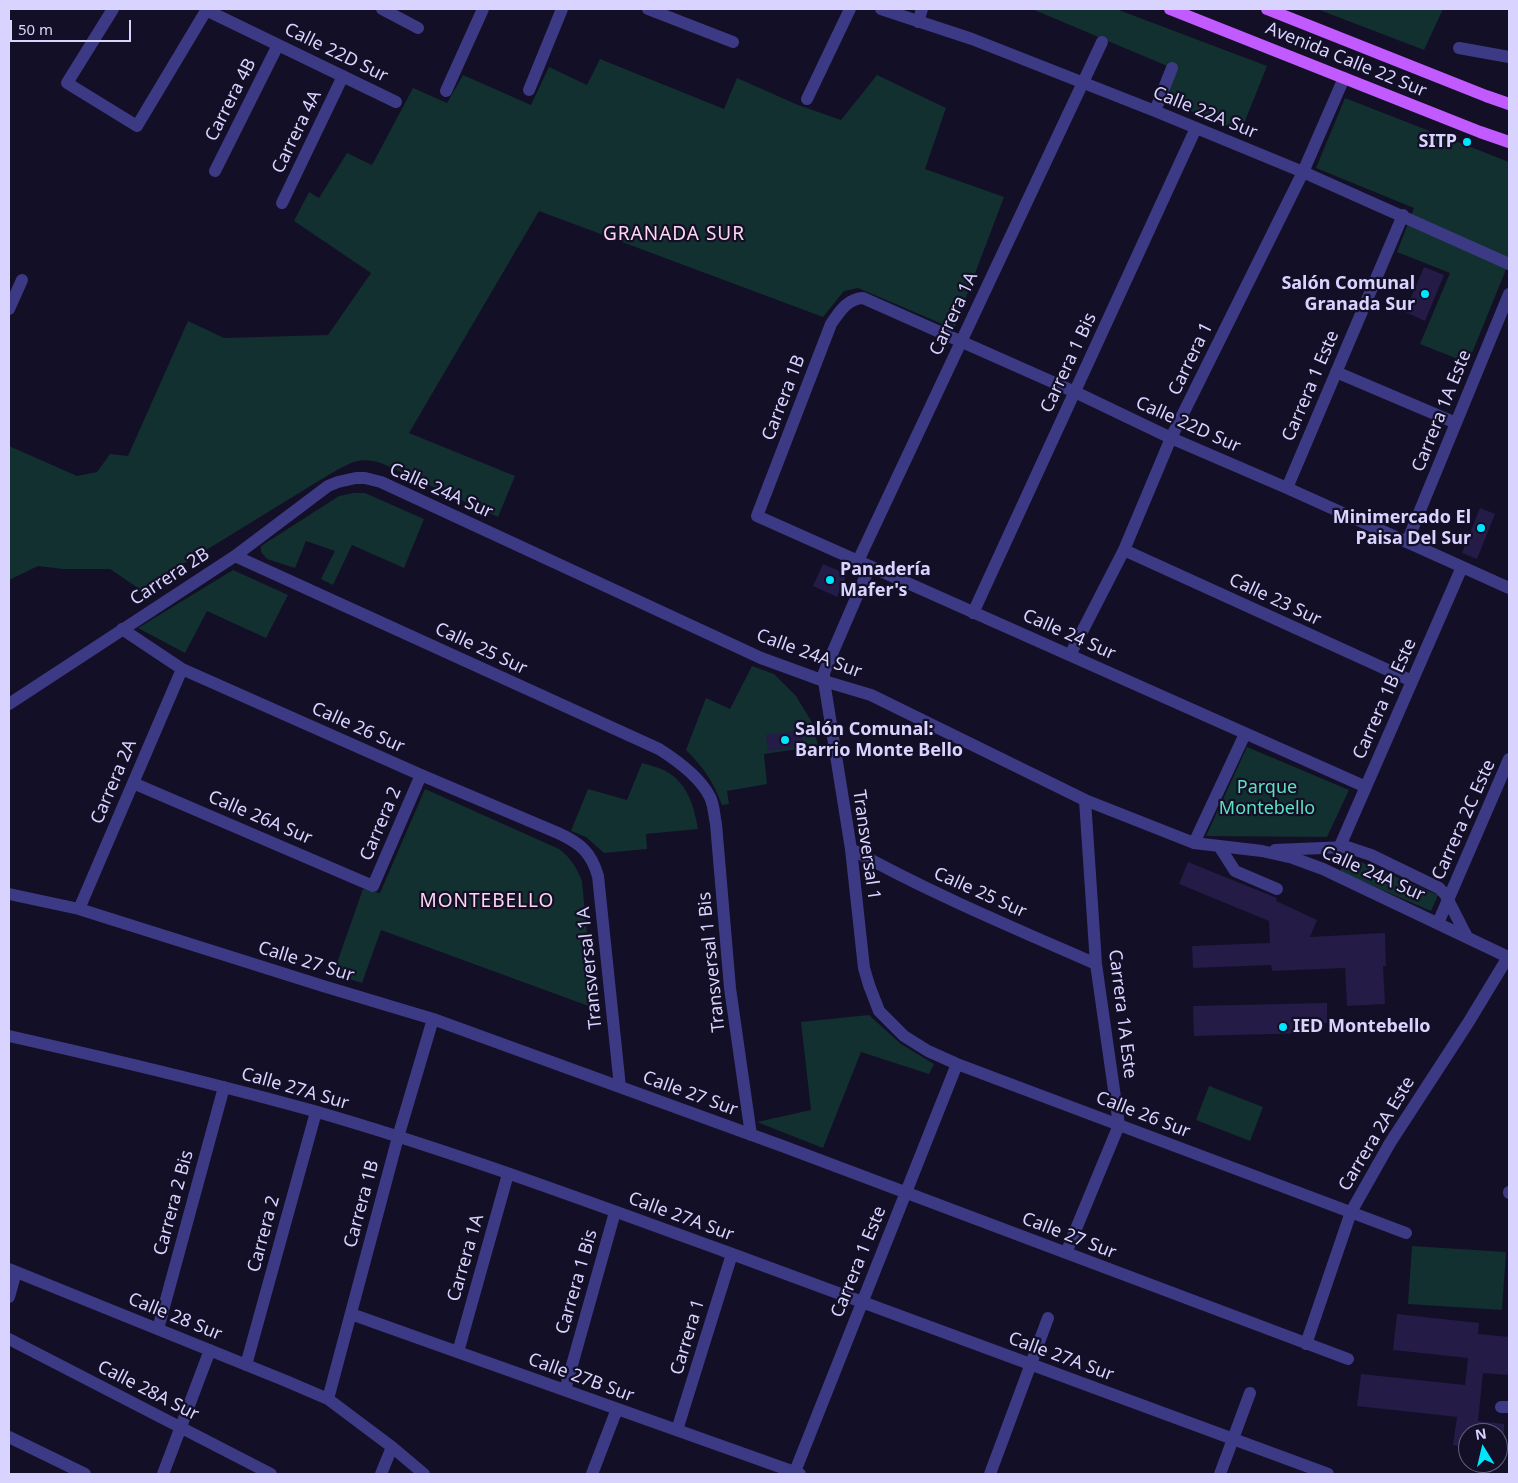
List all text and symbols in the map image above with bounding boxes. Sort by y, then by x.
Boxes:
scale bar [12,10,134,42]
street label: Avenida Calle 22 Sur [1262,18,1430,102]
text: 50 m [18,19,53,39]
street label: Calle 22D Sur [281,19,391,87]
street label: Carrera 4B [201,55,261,145]
street label: Calle 22A Sur [1150,82,1260,144]
street label: Carrera 4A [268,87,326,177]
place label: SITP [1419,131,1457,153]
marker: SITP [1461,136,1473,148]
district label: GRANADA SUR [602,224,746,246]
street label: Carrera 1A [925,269,983,359]
place label: Salón Comunal Granada Sur [1281,273,1415,316]
marker: Salón Comunal Granada Sur [1419,288,1431,300]
street label: Carrera 1 Bis [1036,310,1102,416]
street label: Carrera 1 [1164,319,1218,399]
street label: Carrera 1 Este [1278,327,1344,445]
street label: Carrera 1A Este [1408,347,1476,475]
street label: Carrera 1B [758,352,810,444]
street label: Calle 22D Sur [1132,392,1244,458]
street label: Calle 24A Sur [386,459,496,523]
place label: Minimercado El Paisa Del Sur [1333,507,1471,550]
marker: Minimercado El Paisa Del Sur [1475,522,1487,534]
street label: Carrera 2B [126,543,214,611]
place label: Panadería Mafer's [840,559,931,602]
street label: Calle 23 Sur [1225,569,1325,631]
marker: Panadería Mafer's [824,574,836,586]
street label: Calle 24 Sur [1019,605,1119,665]
street label: Calle 25 Sur [431,618,531,680]
street label: Calle 24A Sur [753,625,865,683]
street label: Carrera 1B Este [1349,635,1421,763]
street label: Calle 26 Sur [308,698,408,758]
place label: Salón Comunal: Barrio Monte Bello [795,719,963,762]
marker: Salón Comunal: Barrio Monte Bello [779,734,791,746]
street label: Carrera 2A [87,736,141,828]
street label: Carrera 2C Este [1428,756,1500,884]
park label: Parque Montebello [1219,777,1315,820]
street label: Carrera 2 [356,784,406,864]
street label: Calle 26A Sur [205,786,315,850]
street label: Transversal 1 [848,788,884,902]
street label: Calle 24A Sur [1318,842,1428,906]
street label: Calle 25 Sur [930,863,1030,923]
district label: MONTEBELLO [418,891,556,913]
street label: Transversal 1 Bis [694,891,730,1033]
street label: Transversal 1A [573,906,607,1030]
street label: Calle 27 Sur [255,937,357,987]
street label: Carrera 1A Este [1103,948,1141,1080]
place label: IED Montebello [1293,1016,1431,1038]
marker: IED Montebello [1277,1021,1289,1033]
street label: Calle 27A Sur [239,1063,351,1115]
street label: Calle 27 Sur [640,1067,740,1121]
street label: Carrera 2A Este [1334,1073,1420,1195]
street label: Calle 26 Sur [1093,1087,1193,1143]
street label: Carrera 2 Bis [150,1148,198,1258]
street label: Carrera 1B [340,1158,384,1250]
street label: Calle 27A Sur [625,1188,737,1246]
street label: Carrera 2 [243,1193,285,1275]
street label: Carrera 1 Este [827,1203,891,1321]
street label: Calle 27 Sur [1019,1208,1119,1264]
street label: Carrera 1A [443,1212,489,1304]
street label: Carrera 1 Bis [552,1227,602,1337]
street label: Calle 28 Sur [125,1288,225,1346]
street label: Carrera 1 [666,1296,710,1378]
street label: Calle 27A Sur [1005,1328,1117,1386]
street label: Calle 27B Sur [525,1349,637,1407]
street label: Calle 28A Sur [94,1356,202,1426]
north arrow [1458,1423,1508,1473]
text: N [1474,1423,1488,1444]

